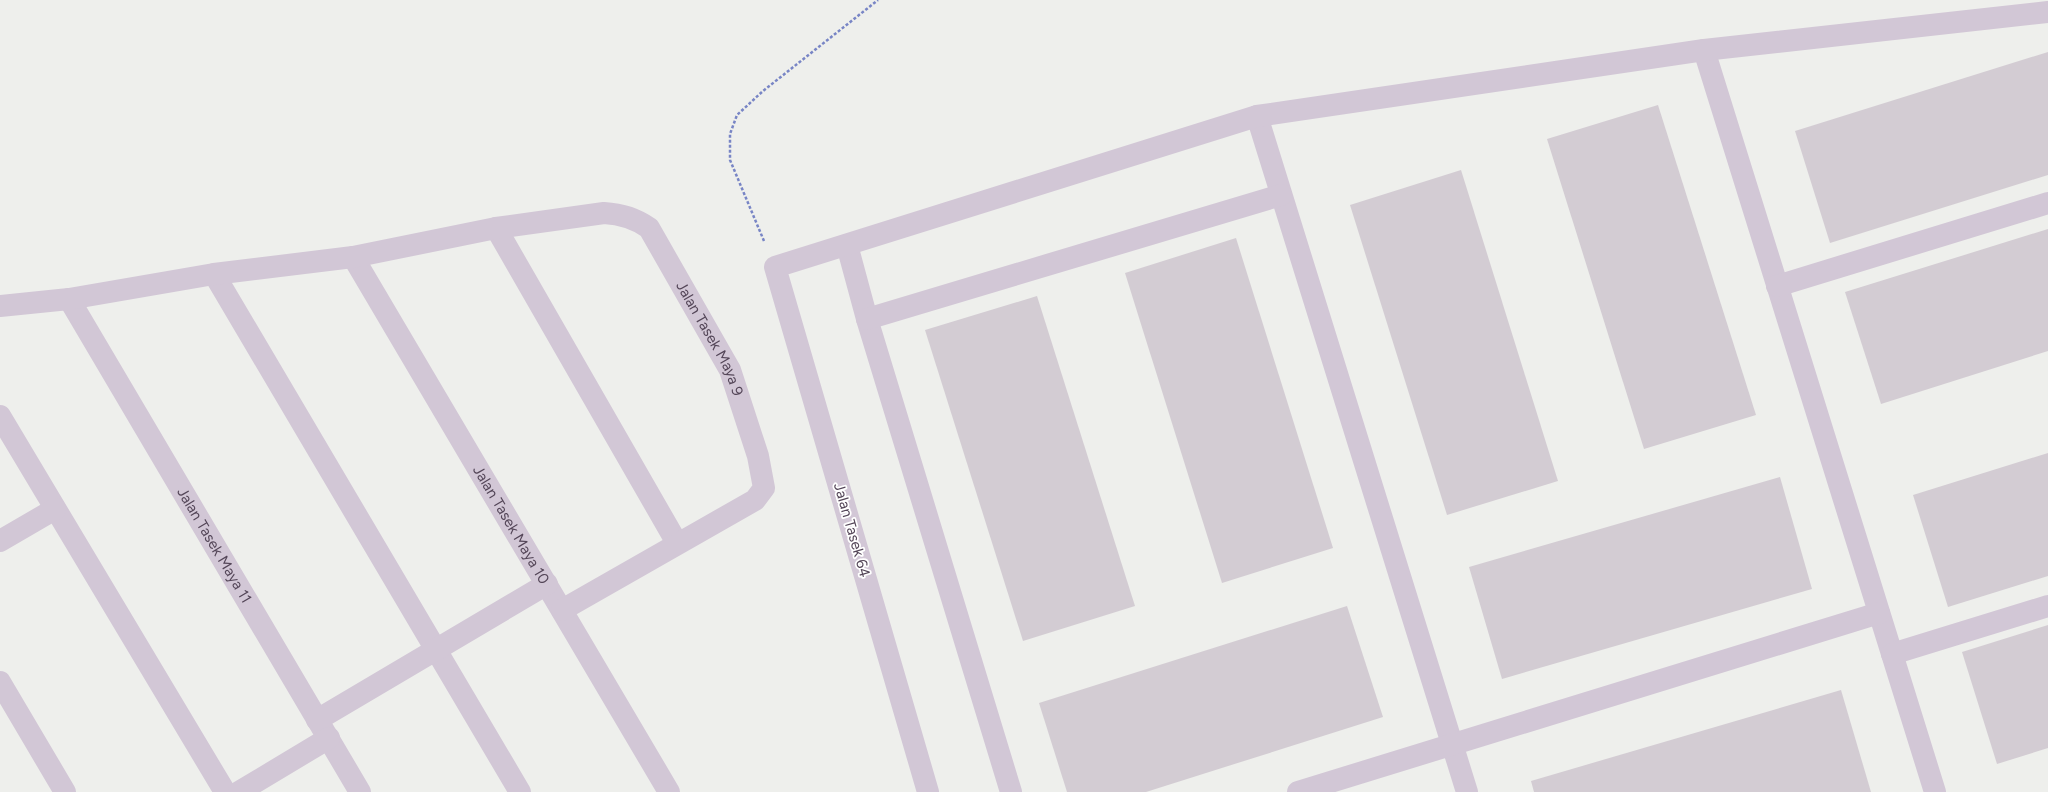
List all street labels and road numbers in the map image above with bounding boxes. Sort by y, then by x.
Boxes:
street label: Jalan Tasek Maya 9 [672,278,747,398]
street label: Jalan Tasek Maya 10 [469,462,553,587]
street label: Jalan Tasek 64 [830,481,874,579]
street label: Jalan Tasek Maya 11 [173,484,256,606]

